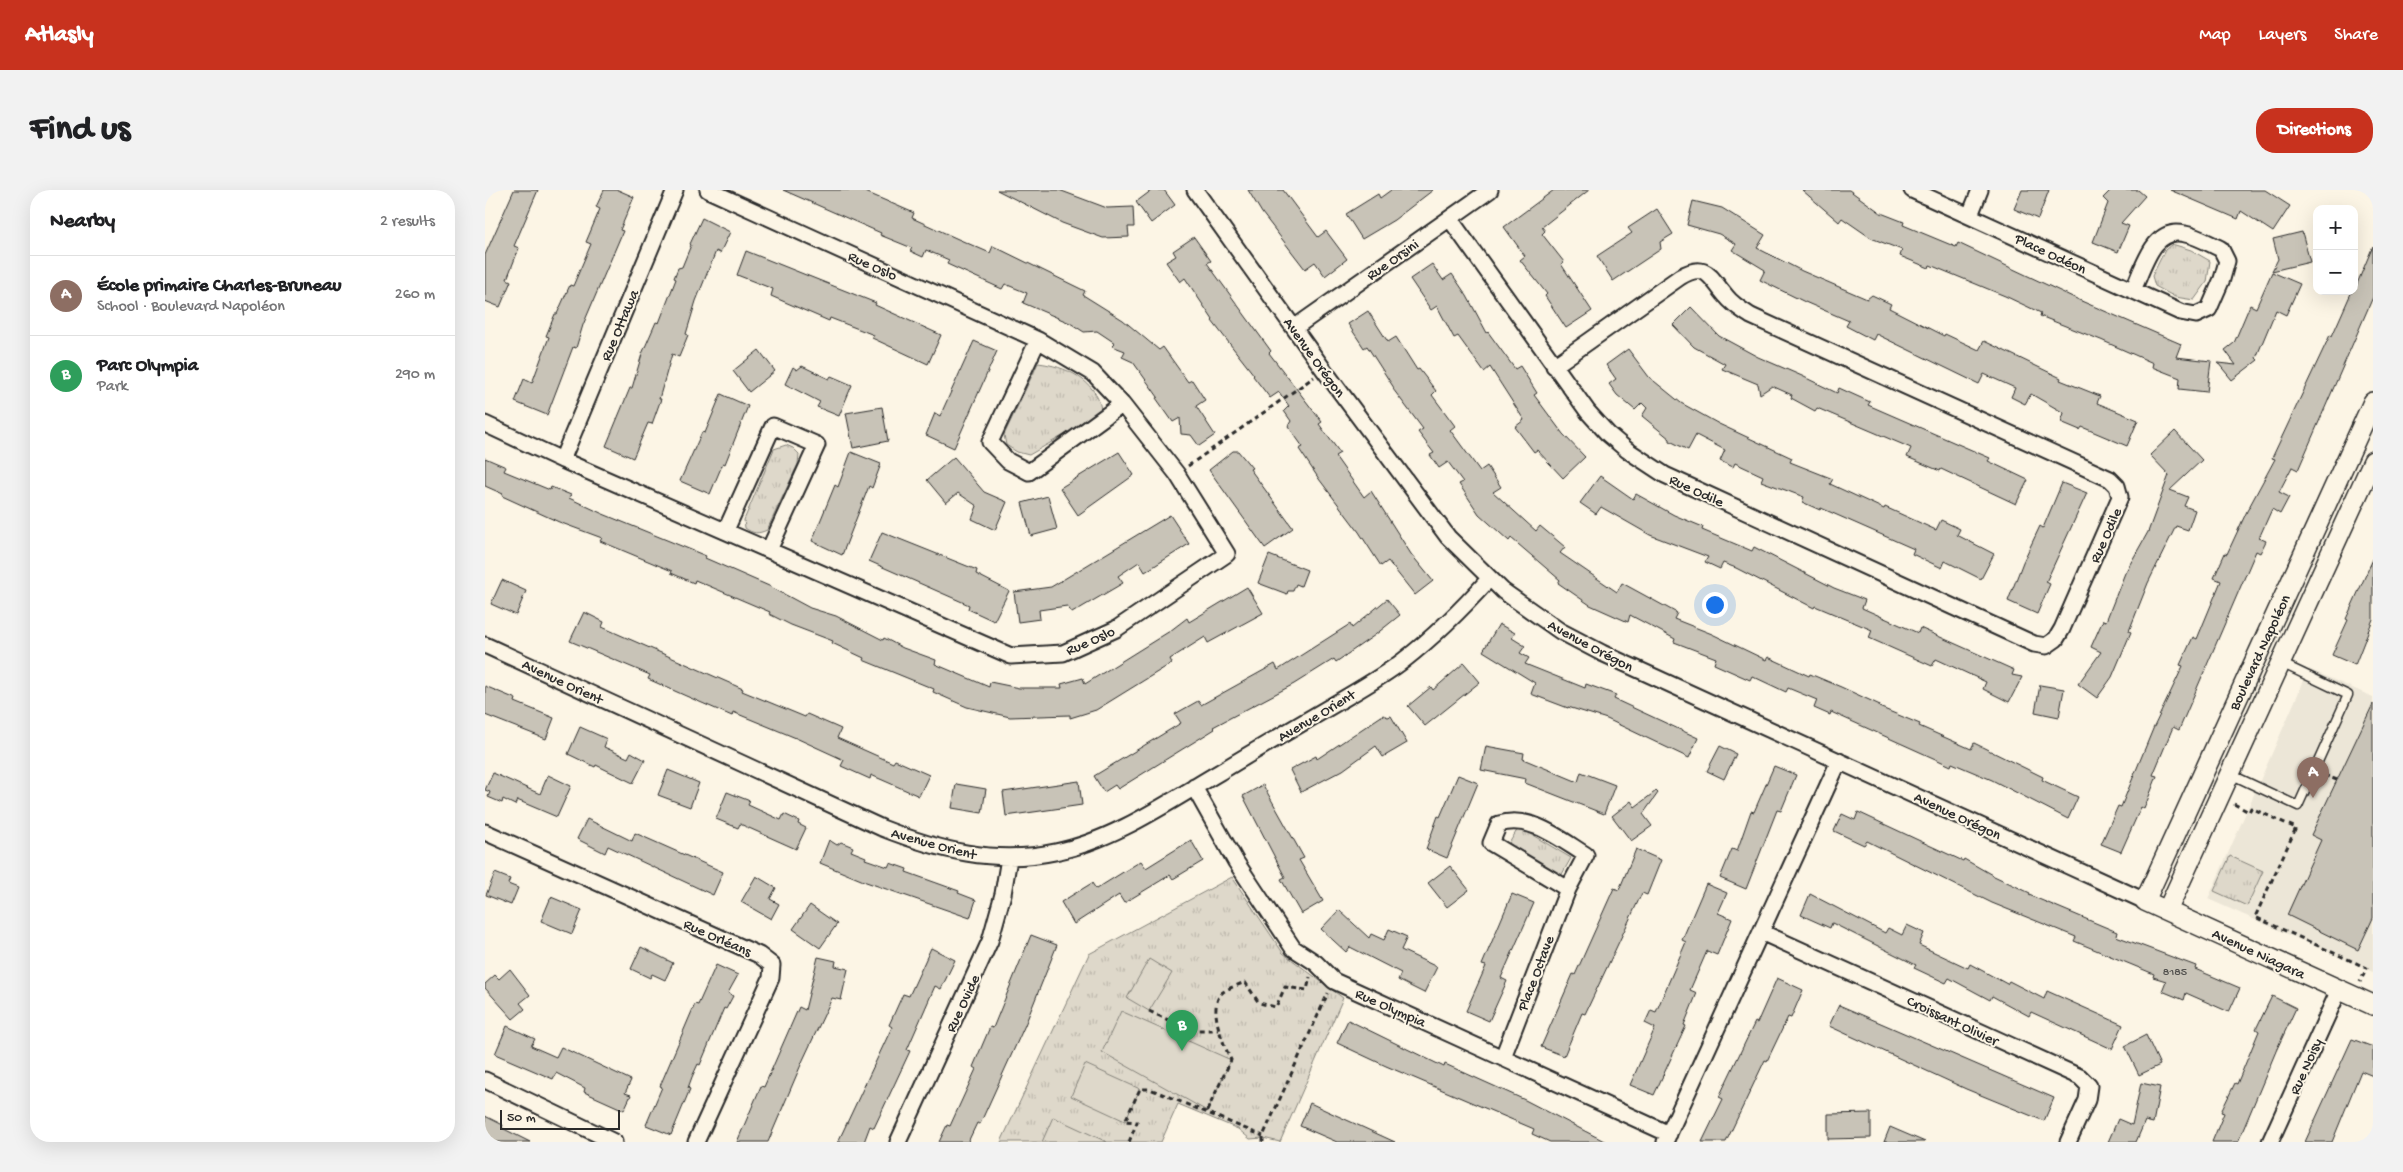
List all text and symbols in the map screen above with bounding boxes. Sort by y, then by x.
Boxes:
text: Atlasly [25,21,94,50]
text: Map [2199,25,2231,46]
text: Layers [2259,25,2306,46]
text: Share [2334,25,2378,46]
button: Directions [2256,108,2373,153]
text: Find us [30,110,130,151]
map controls [2313,205,2358,295]
button: + [2313,205,2358,250]
text: Nearby [50,210,115,235]
text: 2 results [380,213,435,232]
street label: Place Odéon [2011,230,2089,279]
street label: Rue Orsini [1364,236,1423,285]
street label: Rue Oslo [845,248,900,286]
button: − [2313,250,2358,295]
text: École primaire Charles-Bruneau [97,275,341,298]
text: A [61,286,71,305]
text: 260 m [395,286,435,305]
street label: Rue Ottawa [598,287,644,364]
text: School · Boulevard Napoléon [97,298,285,317]
street label: Avenue Orégon [1278,315,1348,402]
text: Parc Olympia [97,355,198,378]
text: B [62,366,70,385]
text: 290 m [395,366,435,385]
text: Park [97,378,128,397]
street label: Rue Odile [1666,471,1727,512]
street label: Rue Odile [2087,505,2127,566]
your location [1702,592,1728,618]
street label: Boulevard Napoléon [2226,592,2295,714]
street label: Avenue Orégon [1544,617,1636,677]
street label: Rue Oslo [1063,623,1118,661]
street label: Avenue Orient [519,656,607,710]
street label: Avenue Orient [1275,686,1361,747]
pin: A [2297,757,2329,798]
street label: Avenue Orégon [1911,789,2004,845]
street label: Avenue Orient [889,825,980,865]
street label: Rue Orléans [680,916,754,962]
street label: Avenue Niagara [2209,925,2308,984]
street label: Place Octave [1514,933,1560,1015]
house number: 8185 [2163,966,2187,980]
street label: Rue Ovide [943,972,985,1036]
street label: Rue Olympia [1352,985,1429,1033]
street label: Croissant Olivier [1903,993,2002,1052]
pin: B [1166,1010,1198,1051]
street label: Rue Noisy [2286,1035,2327,1098]
scale bar [500,1107,620,1130]
text: 50 m [507,1110,536,1127]

